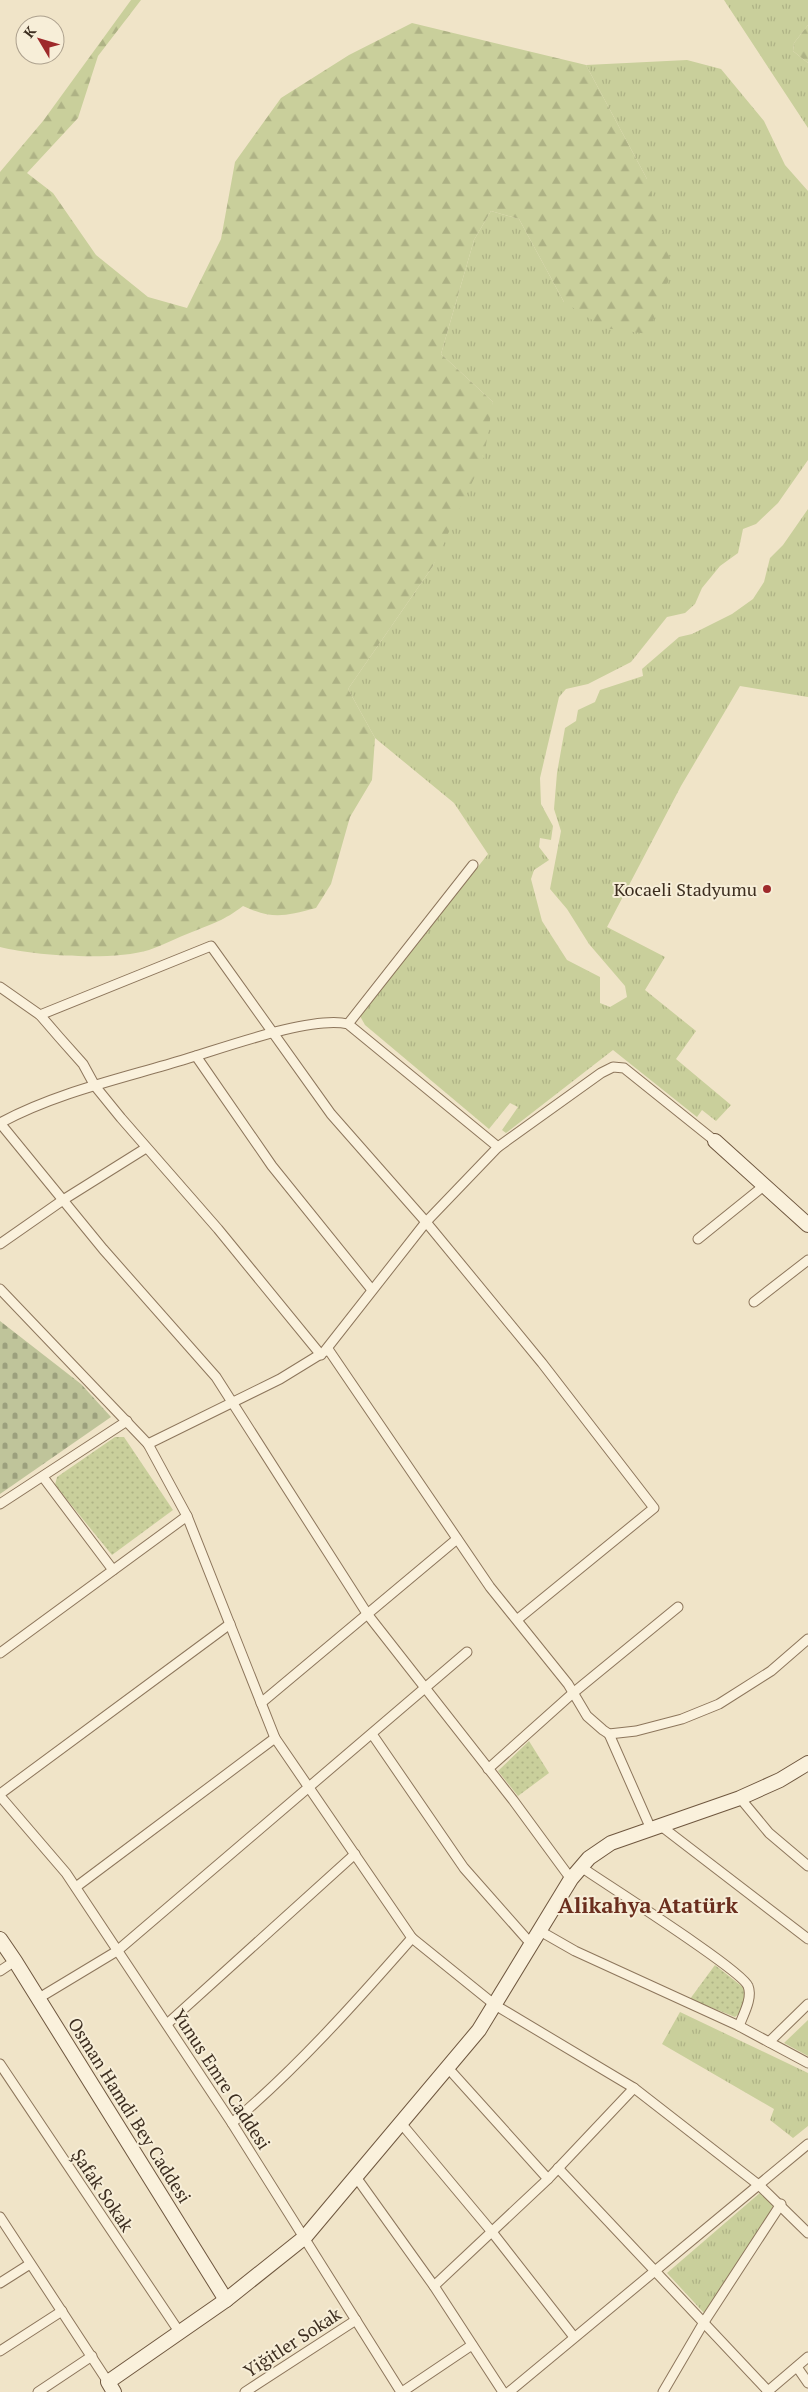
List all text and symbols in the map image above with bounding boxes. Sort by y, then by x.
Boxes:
north arrow [15,15,65,65]
text: K [19,22,40,41]
place label: Kocaeli Stadyumu [614,877,757,901]
marker: Kocaeli Stadyumu [761,883,773,895]
district label: Alikahya Atatürk [558,1890,738,1919]
street label: Yunus Emre Caddesi [168,2004,276,2154]
street label: Osman Hamdi Bey Caddesi [63,2013,197,2207]
street label: Şafak Sokak [67,2144,140,2237]
street label: Yiğitler Sokak [239,2301,346,2382]

